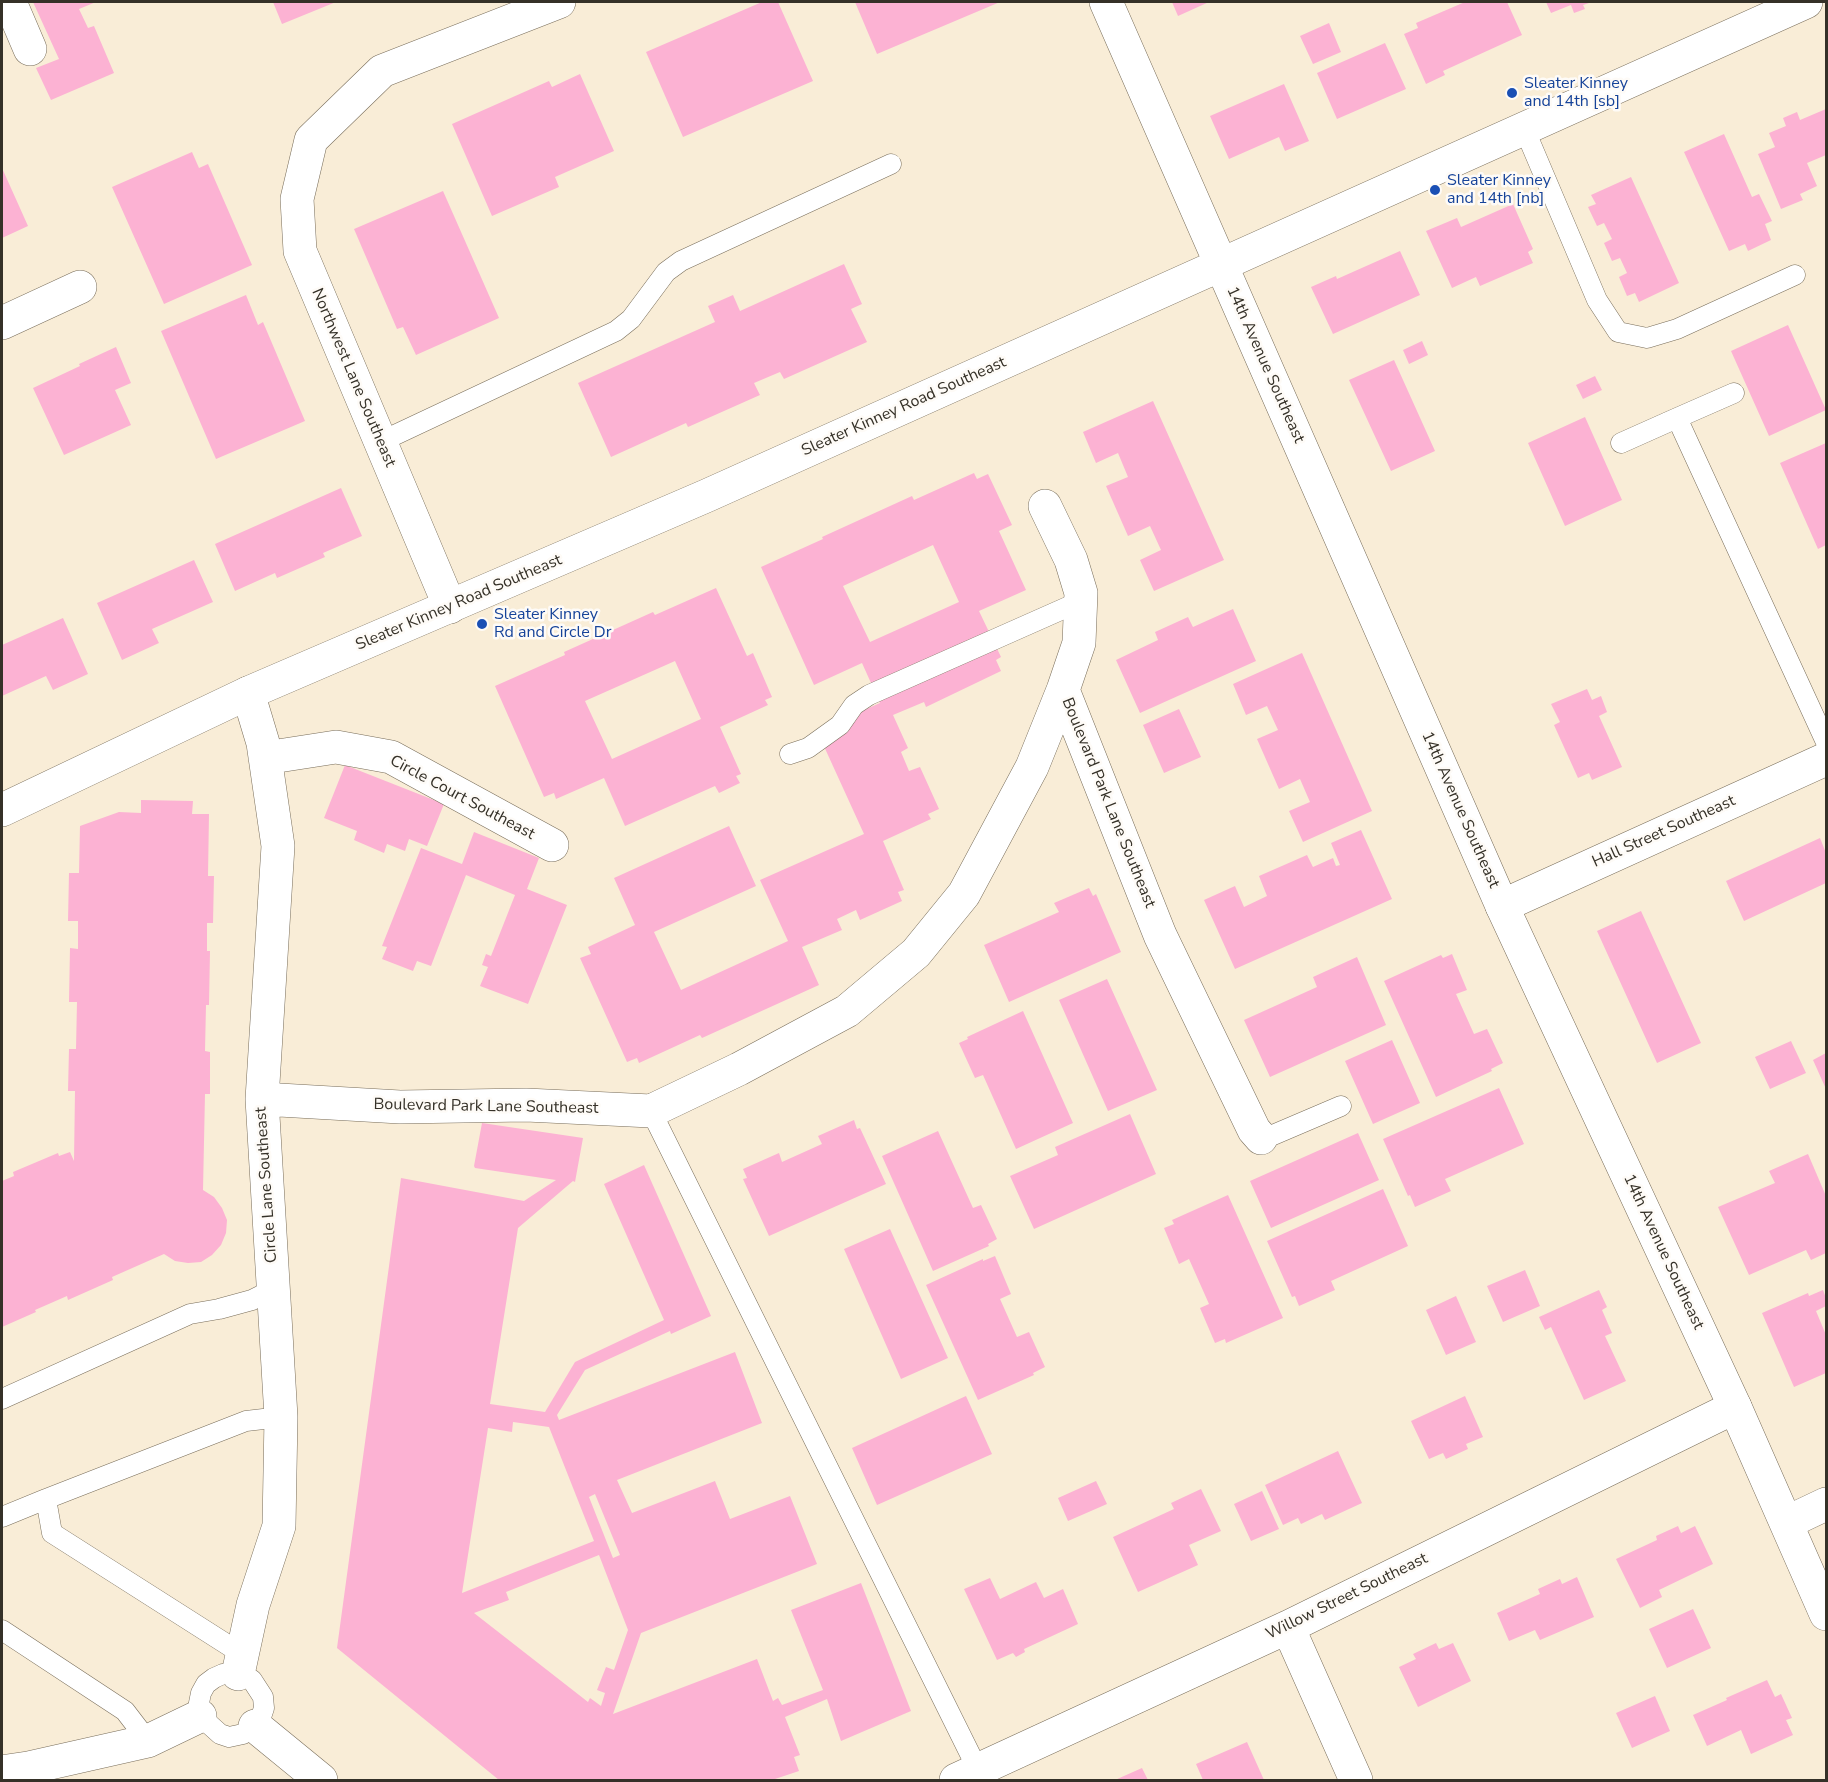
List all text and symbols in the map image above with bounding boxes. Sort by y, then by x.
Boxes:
place label: Sleater Kinney and 14th [sb] [1524,74,1628,112]
marker: Sleater Kinney and 14th [sb] [1505,86,1519,100]
place label: Sleater Kinney and 14th [nb] [1447,171,1551,209]
marker: Sleater Kinney and 14th [nb] [1428,183,1442,197]
street label: 14th Avenue Southeast [1222,284,1308,446]
street label: Northwest Lane Southeast [307,286,399,470]
street label: Sleater Kinney Road Southeast [799,353,1009,461]
street label: Sleater Kinney Road Southeast [353,551,565,655]
place label: Sleater Kinney Rd and Circle Dr [494,605,611,643]
marker: Sleater Kinney Rd and Circle Dr [475,617,489,631]
street label: Boulevard Park Lane Southeast [1057,695,1159,911]
street label: 14th Avenue Southeast [1417,729,1503,891]
street label: Circle Court Southeast [386,752,538,844]
street label: Hall Street Southeast [1589,792,1739,872]
street label: Boulevard Park Lane Southeast [373,1095,599,1119]
street label: Circle Lane Southeast [252,1106,282,1264]
street label: 14th Avenue Southeast [1619,1171,1707,1333]
street label: Willow Street Southeast [1263,1549,1431,1645]

